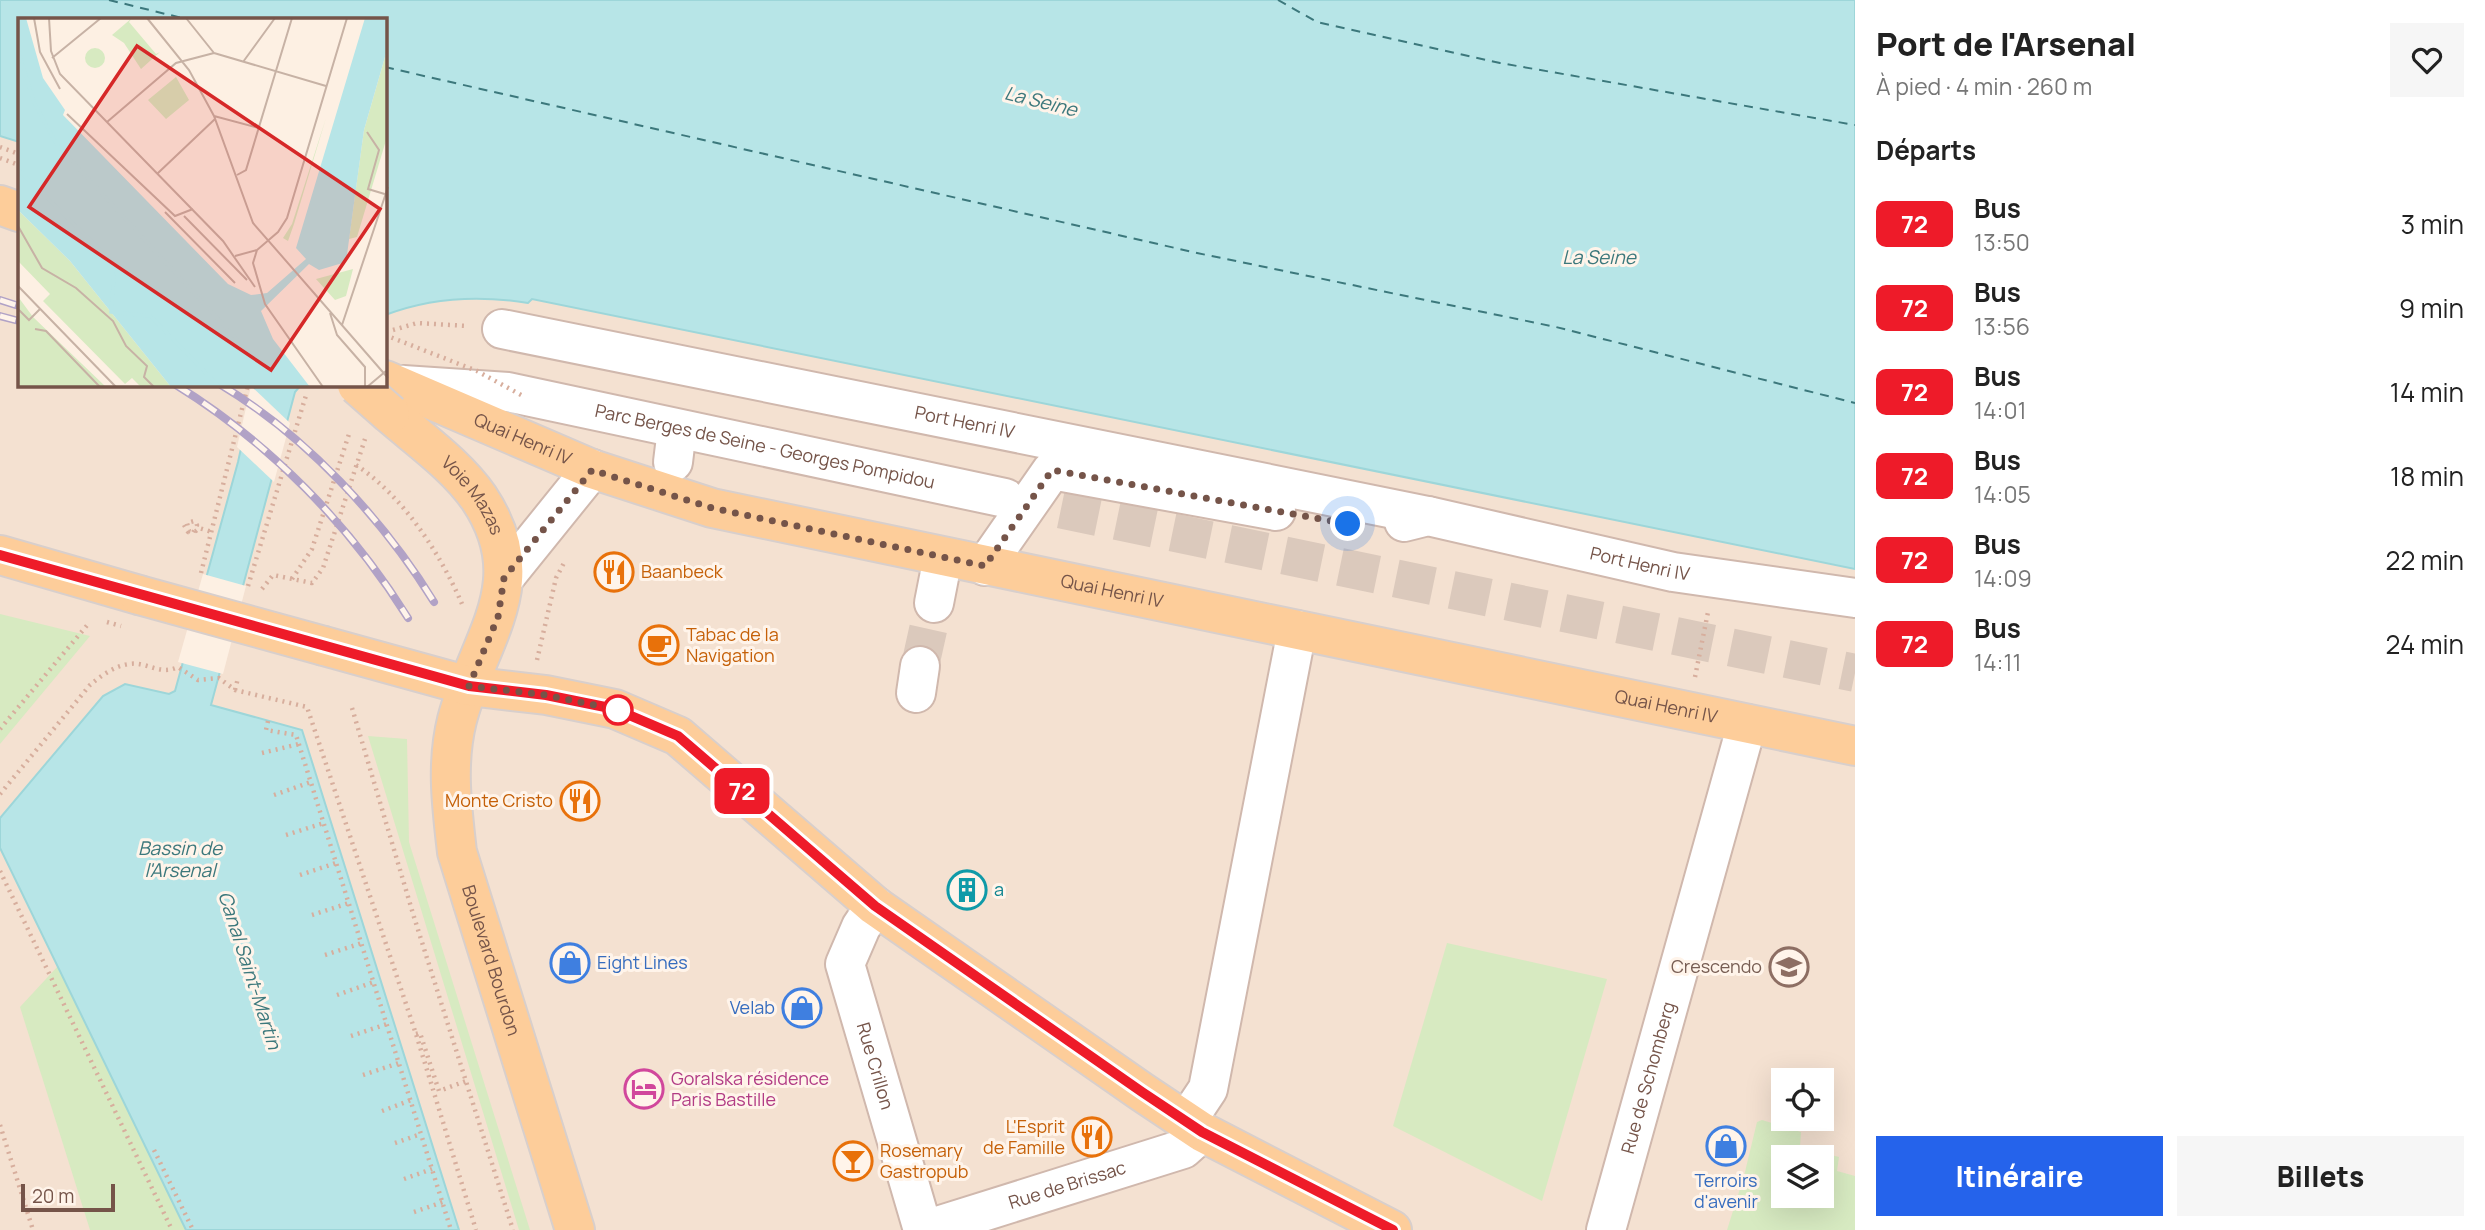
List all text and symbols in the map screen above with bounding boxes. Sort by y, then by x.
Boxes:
inset map [18,18,387,387]
text: Port de l'Arsenal [1876,21,2136,66]
button: heart [2390,23,2464,97]
text: À pied · 4 min · 260 m [1876,70,2092,102]
water label: La Seine [1002,79,1082,123]
text: Départs [1876,132,1976,168]
text: Bus [1974,190,2021,226]
text: 3 min [2401,206,2464,242]
text: 72 [1901,207,1928,240]
text: 13:50 [1974,226,2030,258]
water label: La Seine [1562,244,1638,270]
text: Bus [1974,274,2021,310]
text: 9 min [2399,290,2464,326]
text: 72 [1901,291,1928,324]
text: 13:56 [1974,310,2030,342]
text: Bus [1974,358,2021,394]
text: 14 min [2390,374,2464,410]
text: 72 [1901,375,1928,408]
text: 14:01 [1974,394,2026,426]
street label: Parc Berges de Seine - Georges Pompidou [593,398,937,494]
street label: Port Henri IV [913,400,1017,443]
street label: Quai Henri IV [471,407,576,470]
text: Bus [1974,442,2021,478]
street label: Voie Mazas [437,450,509,538]
text: 18 min [2390,458,2464,494]
text: 72 [1901,459,1928,492]
text: 14:05 [1974,478,2031,510]
your location [1330,506,1365,541]
text: Bus [1974,526,2021,562]
street label: Port Henri IV [1588,540,1691,585]
text: 22 min [2386,542,2464,578]
text: 72 [1901,543,1928,576]
restaurant icon: Baanbeck [593,551,635,593]
place label: Baanbeck [641,559,724,583]
text: 14:09 [1974,562,2032,594]
street label: Quai Henri IV [1059,568,1166,613]
text: Bus [1974,610,2021,646]
place label: Tabac de la Navigation [686,622,779,667]
cafe icon: Tabac de la Navigation [638,624,680,666]
text: 24 min [2386,626,2464,662]
text: 72 [1901,627,1928,660]
text: 14:11 [1974,646,2021,678]
street label: Quai Henri IV [1613,683,1720,728]
unlabelled marker [603,695,633,725]
line badge: 72 [710,768,774,814]
text: 72 [728,774,756,807]
restaurant icon: Monte Cristo [559,780,601,822]
place label: Monte Cristo [445,788,553,812]
water label: Bassin de l'Arsenal [138,835,224,883]
building icon: a [946,869,988,911]
place label: a [994,877,1004,901]
street label: Boulevard Bourdon [457,882,527,1038]
water label: Canal Saint-Martin [212,888,288,1053]
shop icon: Eight Lines [549,942,591,984]
school or university icon: Crescendo [1768,946,1810,988]
place label: Eight Lines [597,950,688,974]
place label: Crescendo [1671,954,1762,978]
shop icon: Velab [781,987,823,1029]
place label: Velab [730,995,775,1019]
street label: Rue de Schomberg [1615,999,1680,1156]
street label: Rue Crillon [852,1020,900,1112]
place label: Goralska résidence Paris Bastille [671,1066,829,1111]
hotel icon: Goralska résidence Paris Bastille [623,1068,665,1110]
map controls [1771,1068,1834,1208]
button: locate [1771,1068,1834,1131]
place label: L'Esprit de Famille [983,1114,1065,1159]
restaurant icon: L'Esprit de Famille [1071,1116,1113,1158]
shop icon: Terroirs d'avenir [1705,1125,1747,1167]
button: Itinéraire [1876,1136,2163,1216]
button: Billets [2177,1136,2464,1216]
place label: Rosemary Gastropub [880,1138,968,1183]
bar icon: Rosemary Gastropub [832,1140,874,1182]
button: layers [1771,1145,1834,1208]
street label: Rue de Brissac [1005,1155,1129,1214]
place label: Terroirs d'avenir [1694,1168,1759,1213]
scale bar [21,1181,116,1213]
text: 20 m [32,1183,74,1209]

